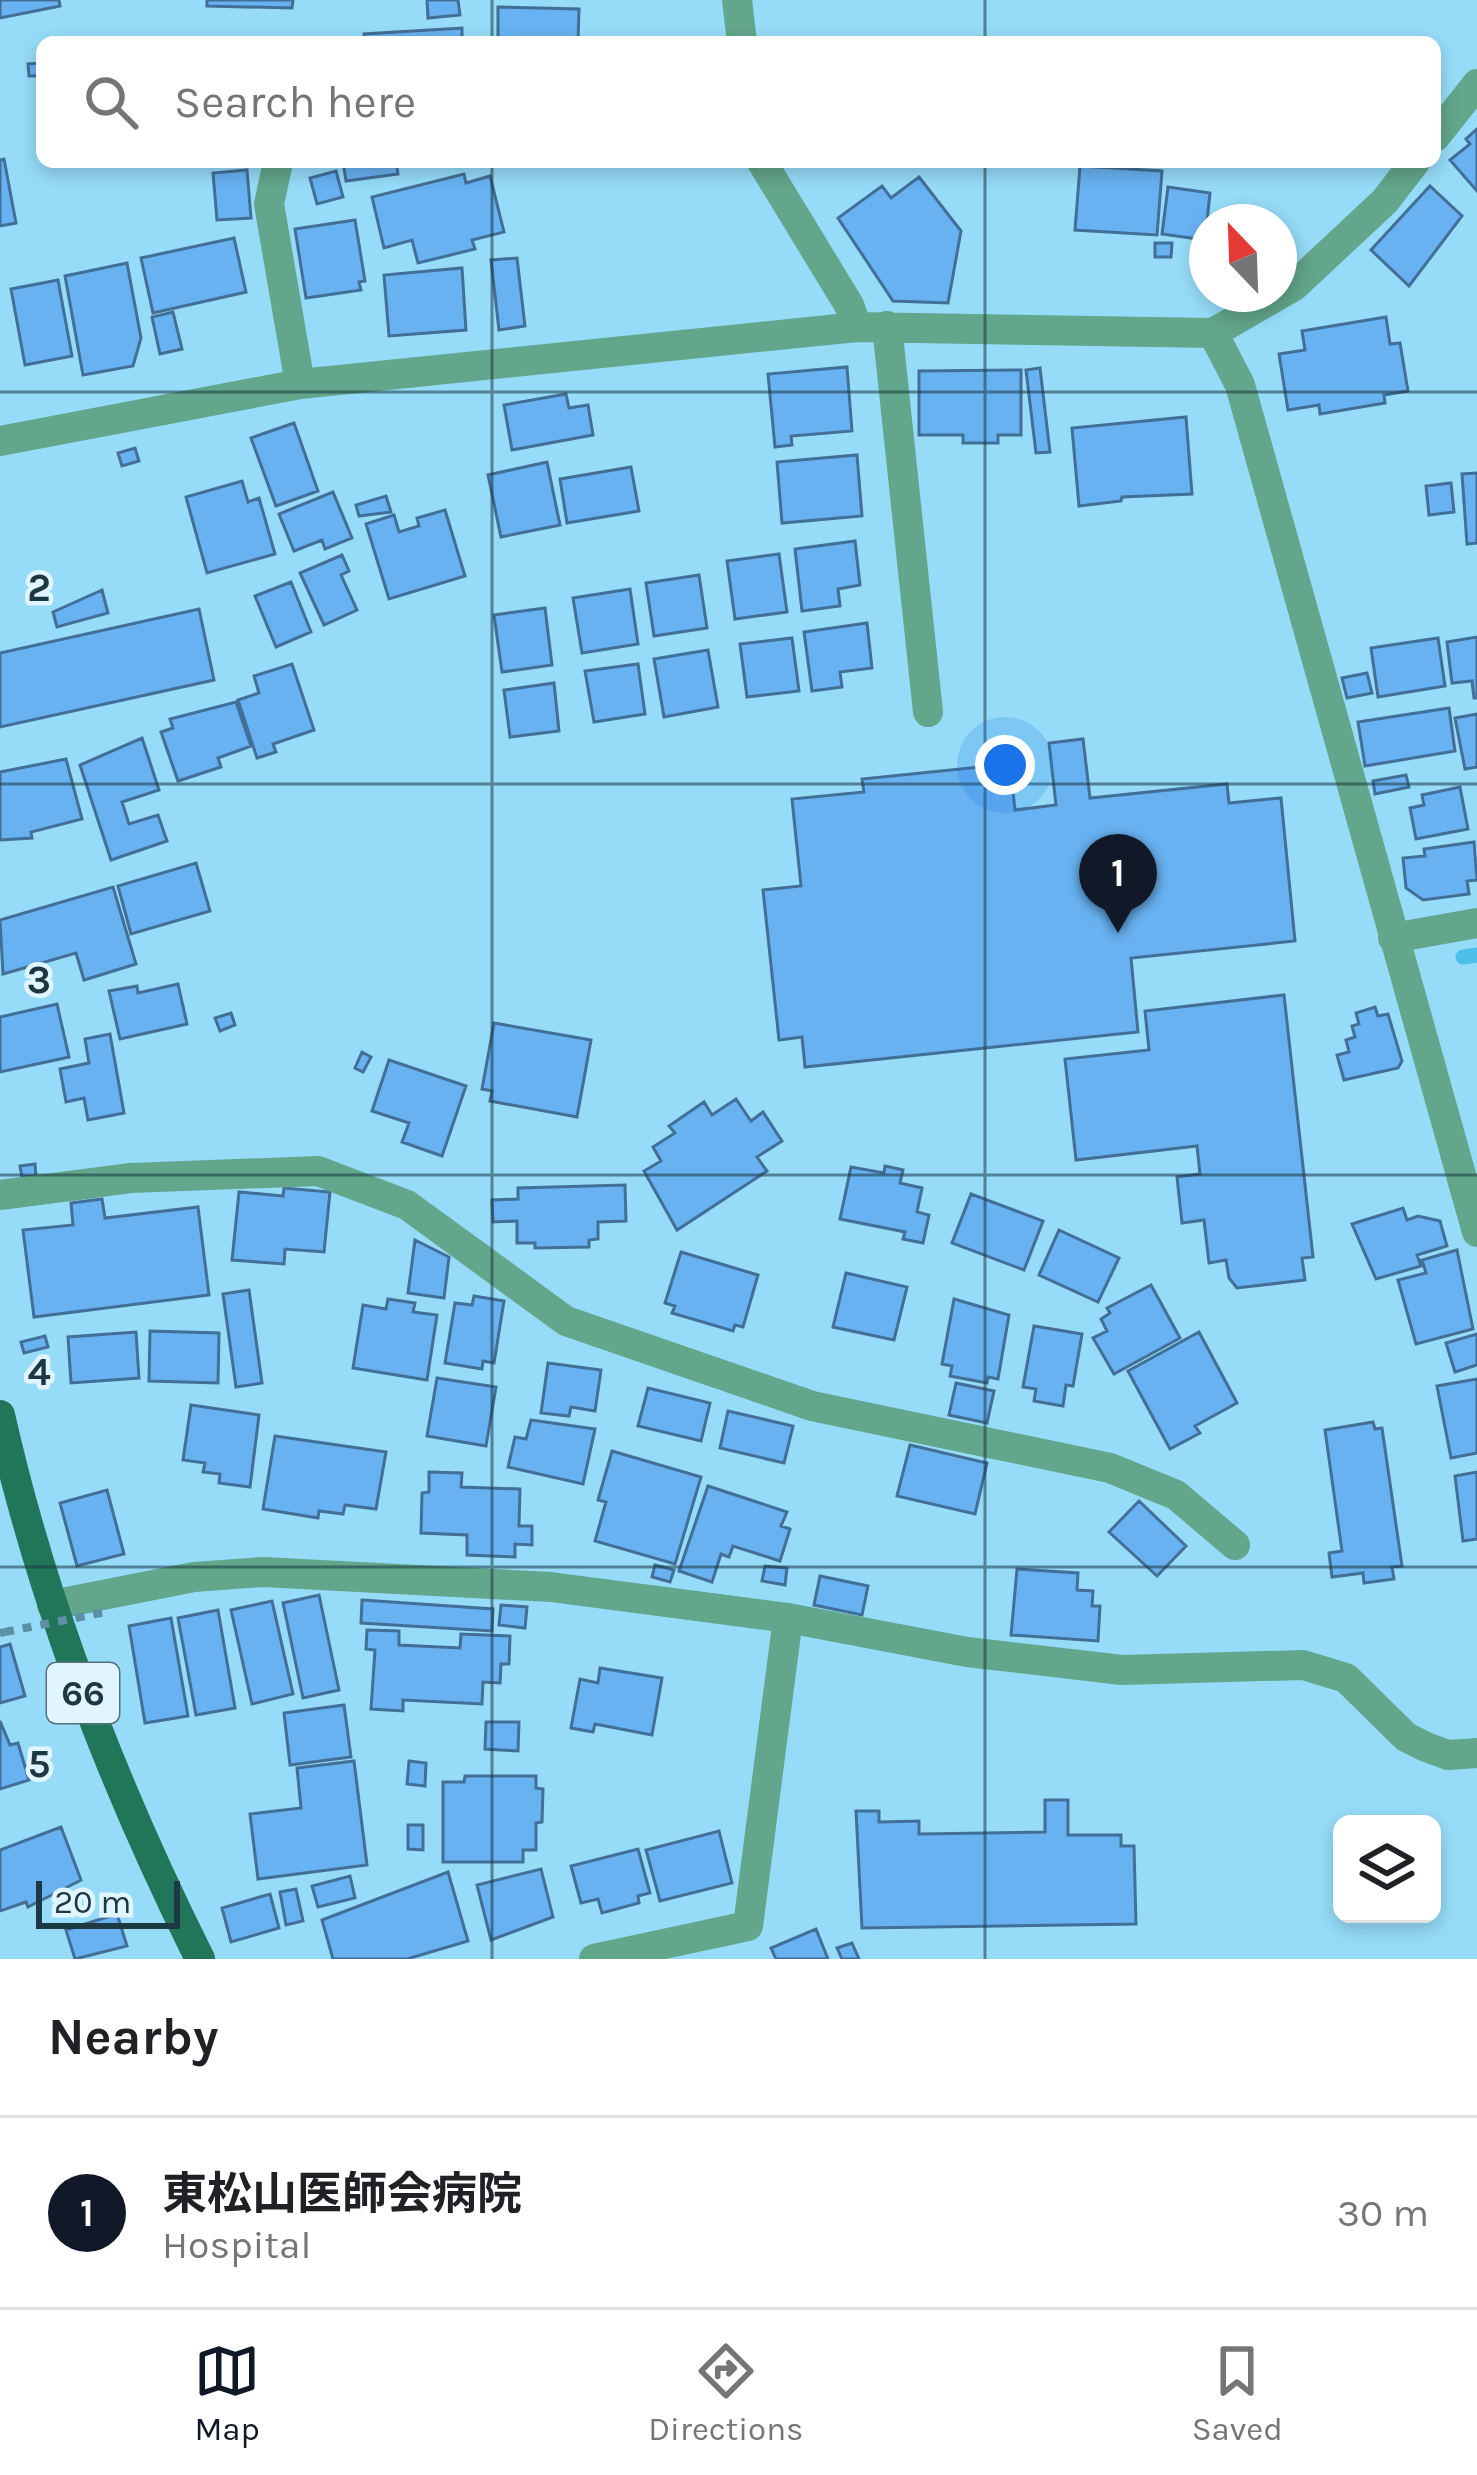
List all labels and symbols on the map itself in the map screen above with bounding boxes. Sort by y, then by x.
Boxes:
north arrow [1189,204,1297,312]
text: 2 [27,565,51,611]
your location [975,735,1035,795]
pin: 1 [1079,834,1157,933]
text: 3 [27,957,51,1003]
text: 4 [27,1349,51,1395]
road number: 66 [47,1663,119,1723]
text: 5 [28,1741,50,1787]
scale bar [36,1875,180,1928]

